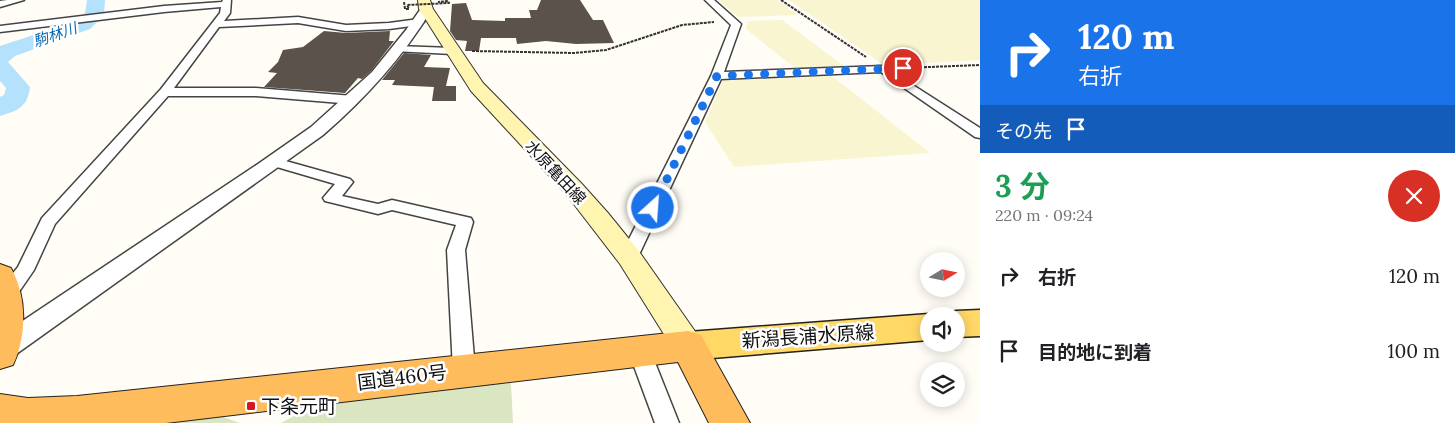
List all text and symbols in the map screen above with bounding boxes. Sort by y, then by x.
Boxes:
text: 120 m [1078,14,1175,59]
water label: 駒林川 [30,18,81,51]
icon: right [995,20,1060,85]
pin [882,47,924,89]
icon: arrive [889,54,917,82]
text: 右折 [1078,62,1122,90]
icon: arrive [1062,115,1090,143]
text: その先 [995,119,1052,143]
street label: 水原亀田線 [521,136,591,208]
text: 3 分 [995,167,1050,205]
button: close [1388,170,1440,222]
position arrow [626,181,678,233]
text: 220 m · 09:24 [995,205,1093,225]
north arrow [920,252,965,298]
map controls [920,252,965,407]
icon: right [995,262,1023,290]
text: 120 m [1389,264,1440,288]
text: 右折 [1038,265,1076,289]
button: sound [920,307,965,352]
street label: 新潟長浦水原線 [741,319,875,353]
icon: arrive [995,337,1023,365]
text: 100 m [1388,339,1440,363]
text: 目的地に到着 [1038,340,1152,364]
street label: 国道460号 [356,360,448,394]
button: layers [920,362,965,407]
place label: 下条元町 [261,394,337,418]
marker: 下条元町 [245,400,257,412]

